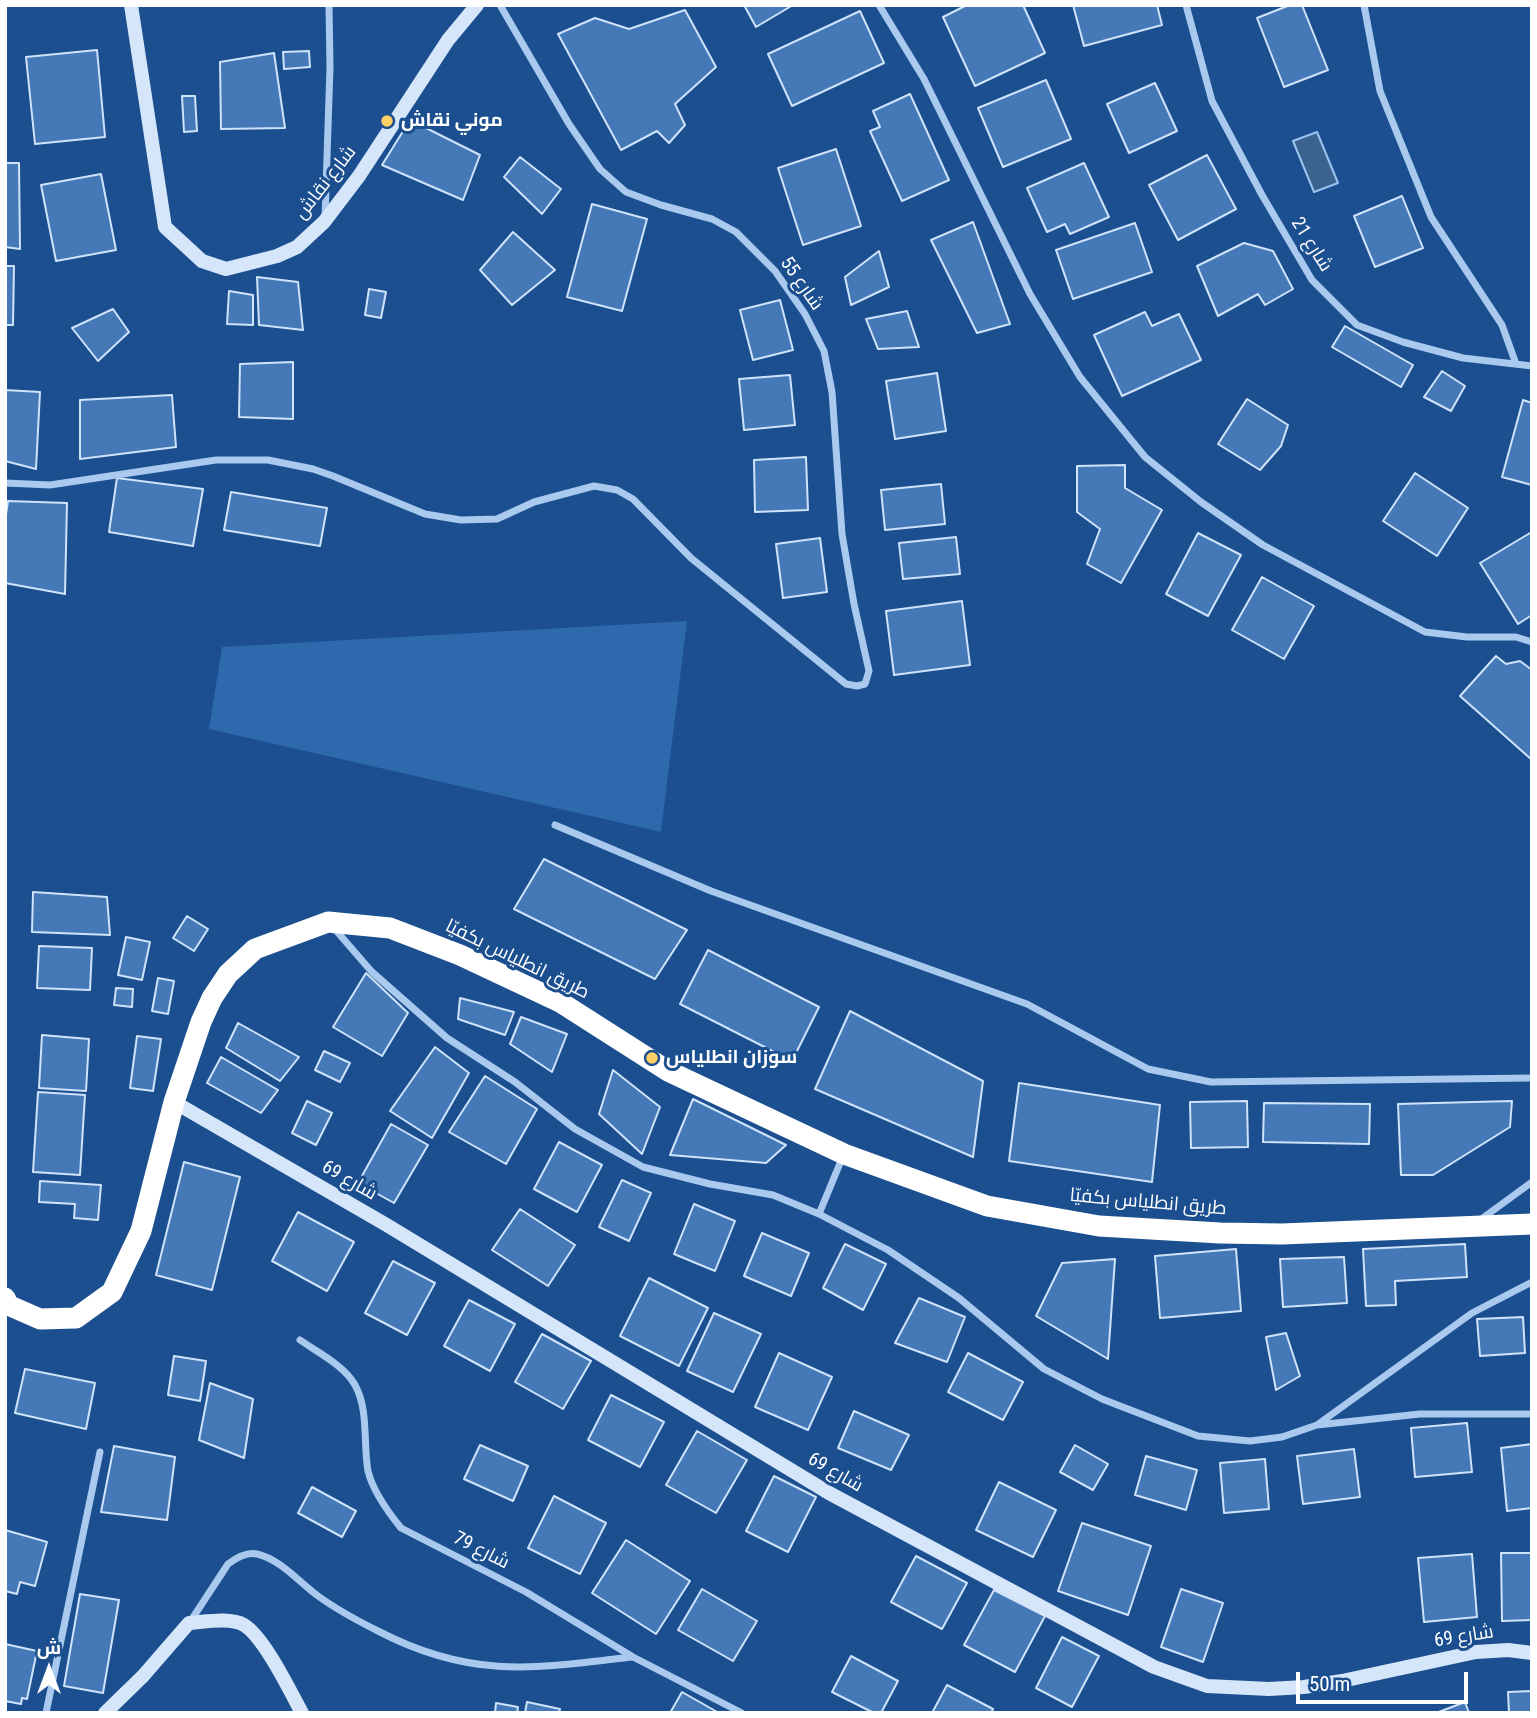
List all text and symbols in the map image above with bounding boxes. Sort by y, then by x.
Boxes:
place label: موني نقاش [401,110,503,132]
marker: موني نقاش [379,113,395,129]
street label: شارع نقاش [290,142,362,224]
street label: شارع 21 [1285,214,1337,276]
street label: شارع 55 [774,253,828,315]
street label: طريق انطلياس بكفيّا [441,915,593,1005]
place label: سوزان انطلياس [666,1047,797,1069]
marker: سوزان انطلياس [644,1050,660,1066]
street label: شارع 69 [317,1156,381,1206]
street label: طريق انطلياس بكفيّا [1069,1185,1227,1221]
street label: شارع 69 [803,1448,867,1498]
street label: شارع 79 [449,1527,513,1575]
street label: شارع 69 [1433,1621,1495,1653]
north arrow [14,1634,84,1704]
text: ش [37,1636,61,1659]
scale bar [1299,1658,1470,1702]
text: 50 m [1309,1672,1350,1696]

